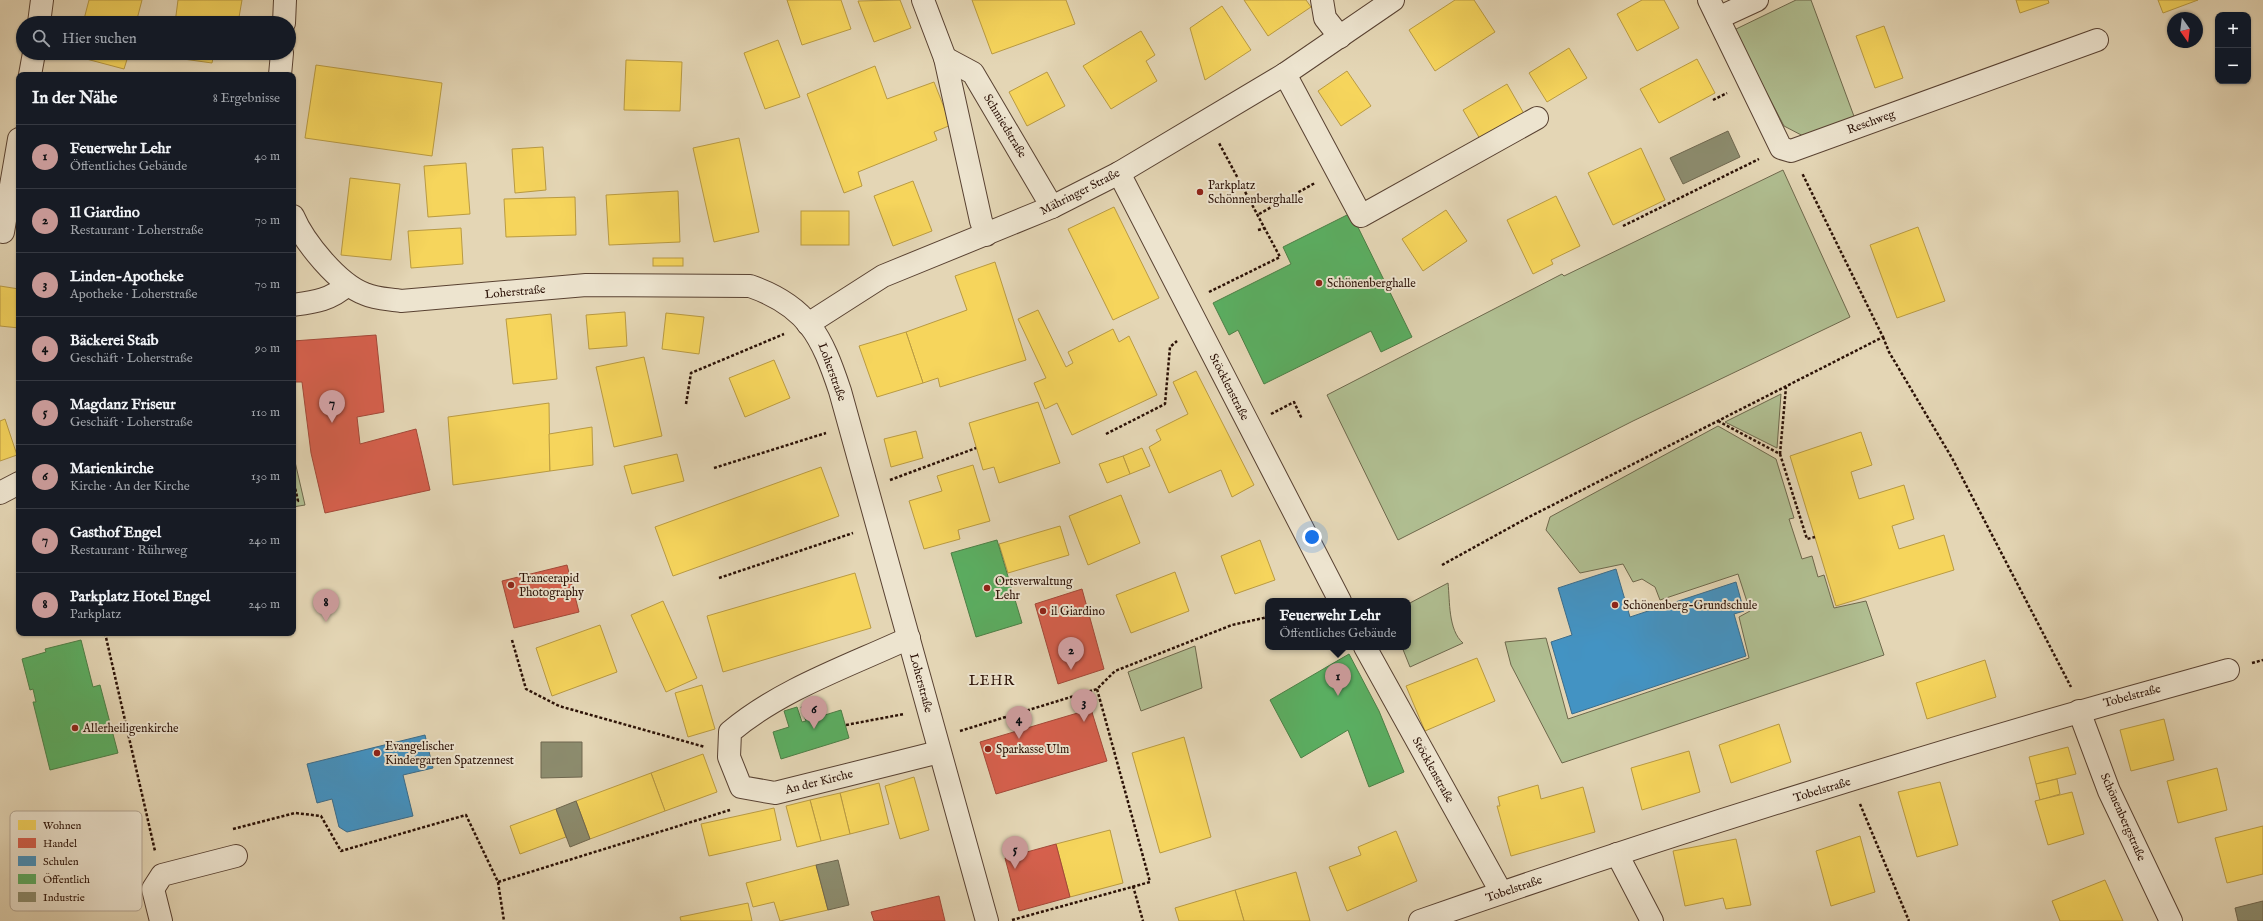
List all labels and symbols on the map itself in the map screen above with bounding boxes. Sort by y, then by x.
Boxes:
north arrow [2167,12,2203,48]
street label: Schmiedstraße [980,91,1030,161]
street label: Reschweg [1845,106,1898,138]
street label: Mähringer Straße [1038,165,1123,219]
place label: Parkplatz Schönnenberghalle [1208,178,1304,207]
marker: Parkplatz Schönnenberghalle [1195,187,1205,197]
place label: Schönenberghalle [1327,276,1416,291]
marker: Schönenberghalle [1314,278,1324,288]
street label: Loherstraße [484,282,547,302]
street label: Loherstraße [815,341,850,404]
street label: Stöcklenstraße [1206,351,1252,423]
pin: 7 [319,390,345,423]
your location [1302,527,1322,547]
place label: Trancerapid Photography [519,571,584,601]
place label: Ortsverwaltung Lehr [995,574,1073,603]
marker: Trancerapid Photography [506,580,516,590]
marker: Ortsverwaltung Lehr [982,583,992,593]
pin: 8 [313,589,339,622]
place label: Schönenberg-Grundschule [1623,598,1758,613]
marker: Schönenberg-Grundschule [1610,600,1620,610]
place label: il Giardino [1051,604,1105,619]
marker: il Giardino [1038,606,1048,616]
pin: 2 [1058,637,1084,670]
street label: Loherstraße [906,652,936,715]
pin: 1 [1325,663,1351,696]
district label: LEHR [969,672,1015,690]
street label: Tobelstraße [2102,681,2163,711]
pin: 3 [1071,689,1097,722]
pin: 6 [801,696,827,729]
pin: 4 [1006,706,1032,739]
place label: Allerheiligenkirche [82,721,179,736]
marker: Allerheiligenkirche [70,723,80,733]
street label: Stöcklenstraße [1409,734,1458,806]
place label: Evangelischer Kindergarten Spatzennest [385,739,514,769]
place label: Sparkasse Ulm [996,742,1069,758]
marker: Sparkasse Ulm [983,744,993,754]
marker: Evangelischer Kindergarten Spatzennest [372,748,382,758]
street label: An der Kirche [783,766,855,798]
street label: Schönenbergstraße [2097,771,2149,864]
street label: Tobelstraße [1792,774,1853,806]
legend [10,811,142,911]
text: Wohnen [43,819,82,833]
pin: 5 [1002,836,1028,869]
text: Handel [43,837,77,851]
text: Schulen [43,855,79,869]
street label: Tobelstraße [1484,872,1545,906]
text: Öffentlich [43,873,90,887]
text: Industrie [43,891,85,905]

